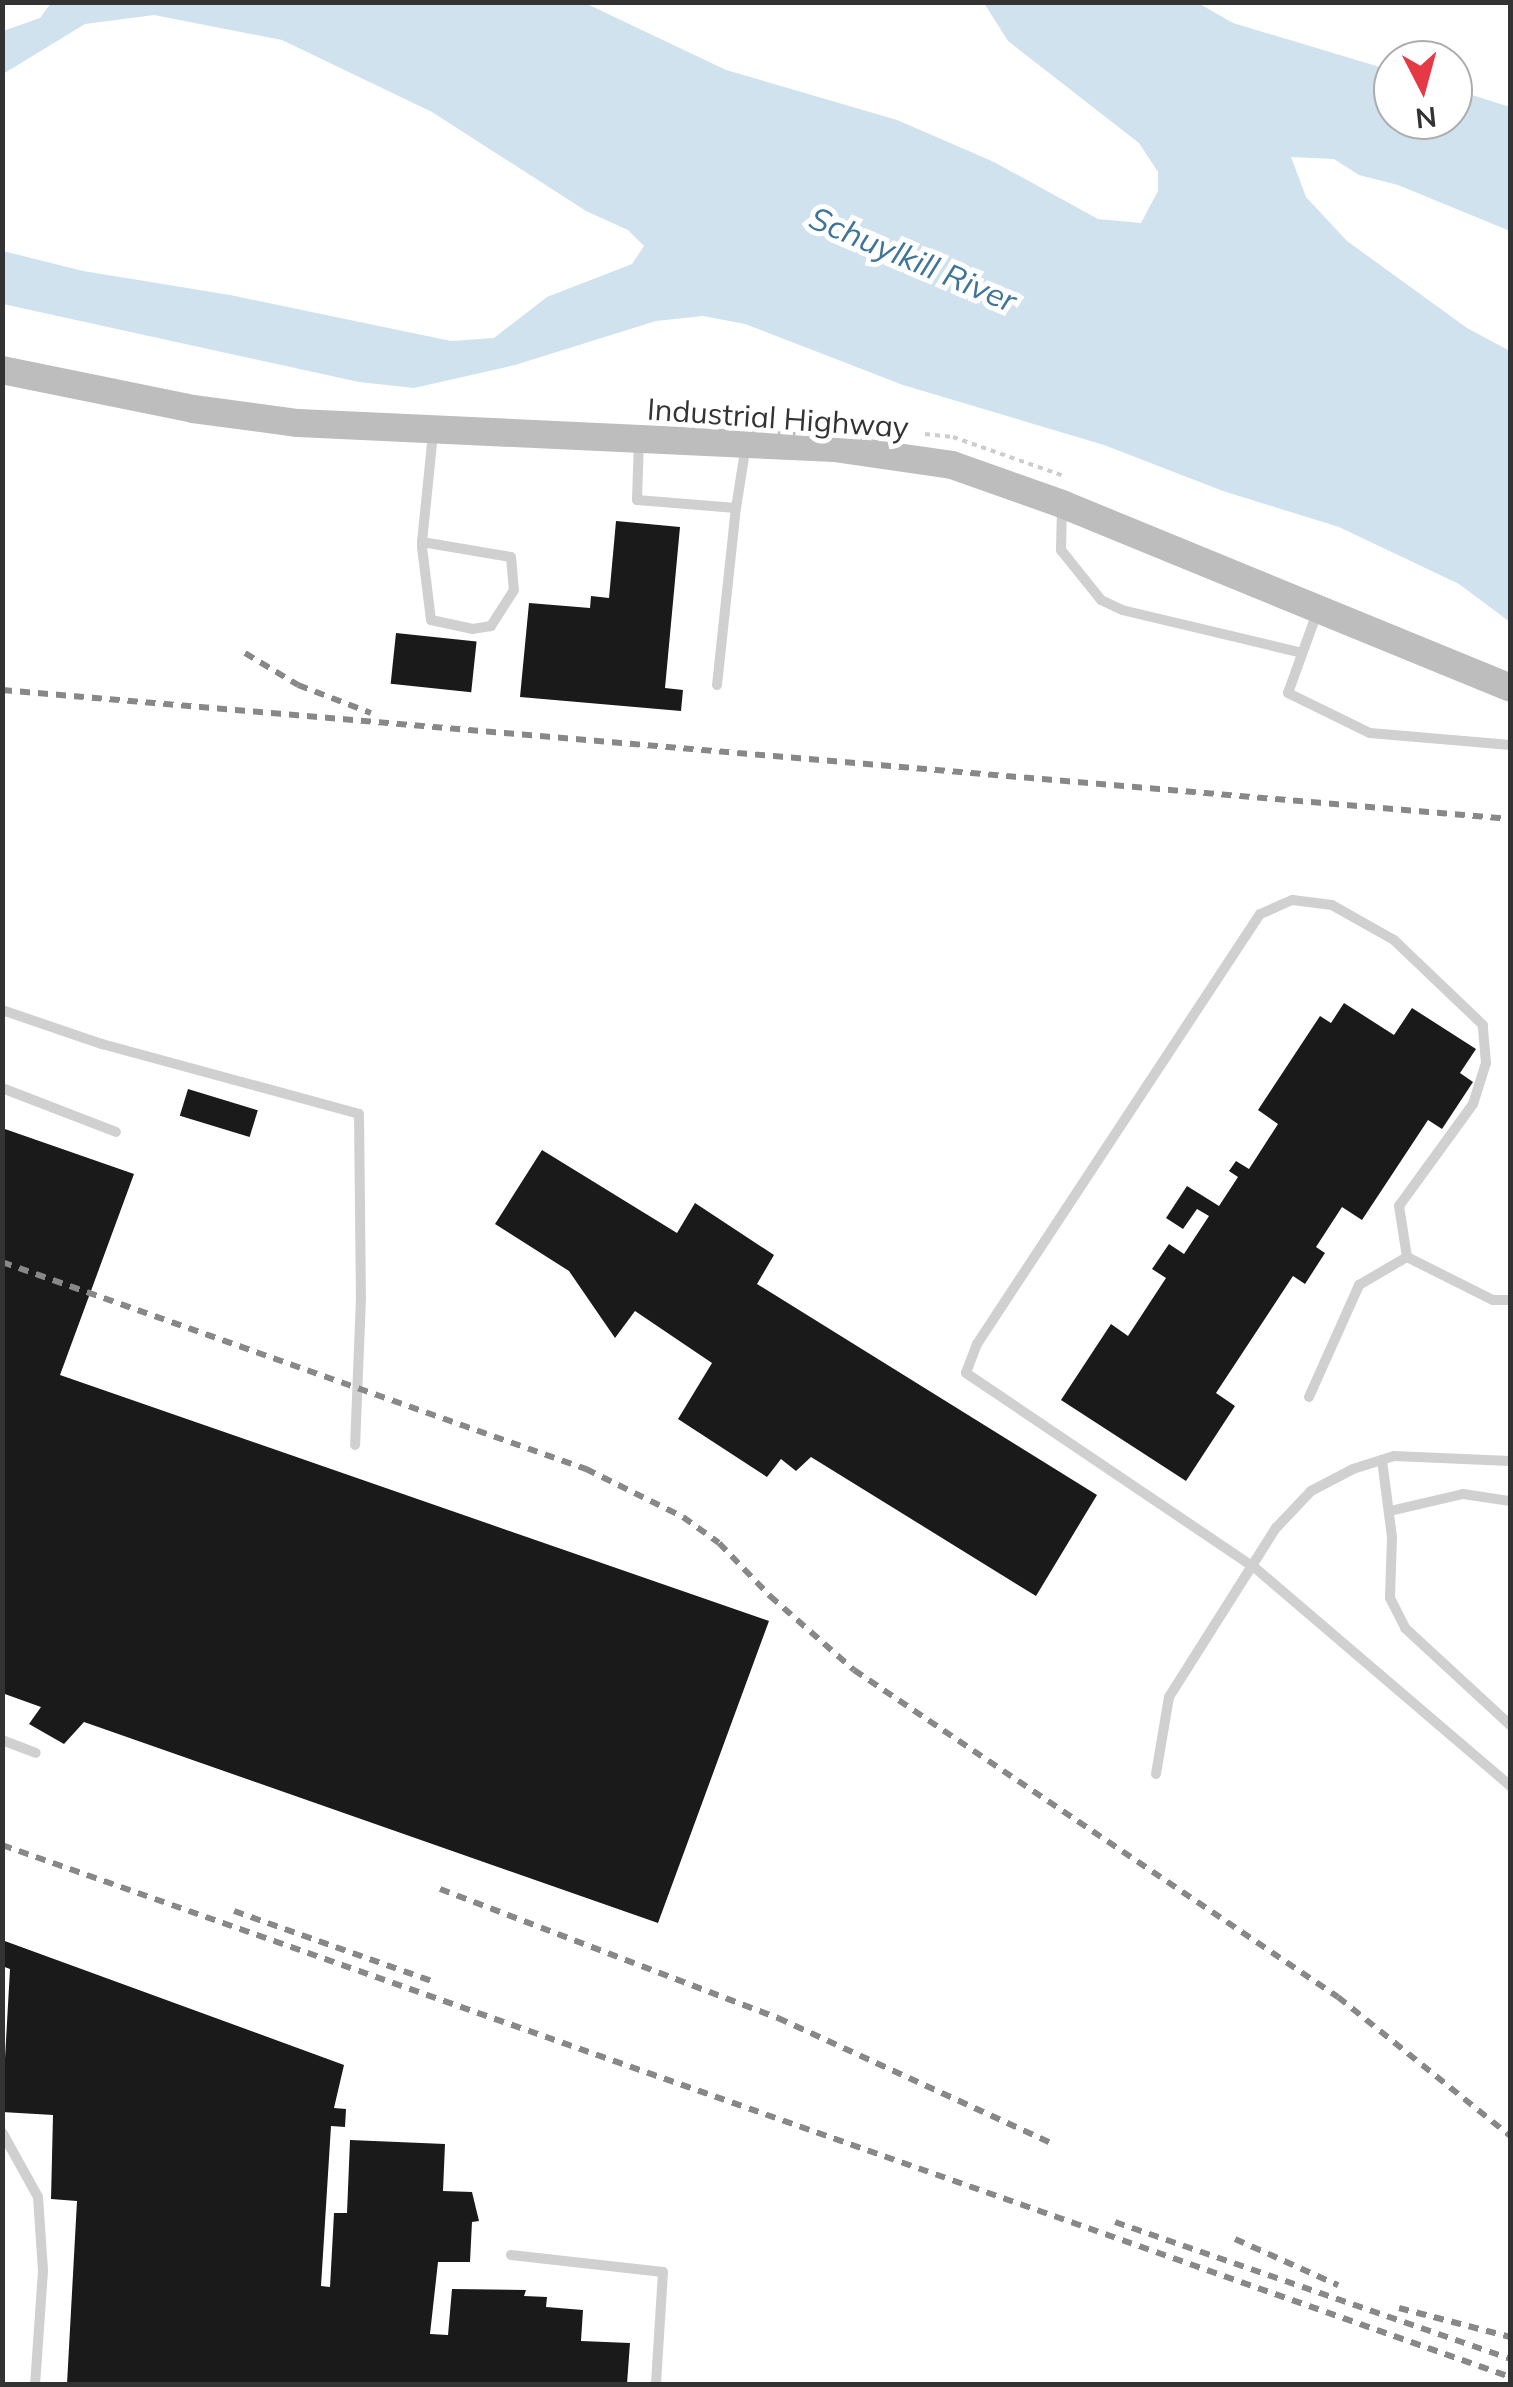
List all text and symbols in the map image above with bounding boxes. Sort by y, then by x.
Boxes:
north arrow [1373,40,1473,140]
text: N [1414,100,1438,137]
water label: Schuylkill River [804,198,1022,320]
street label: Industrial Highway [646,391,910,445]

